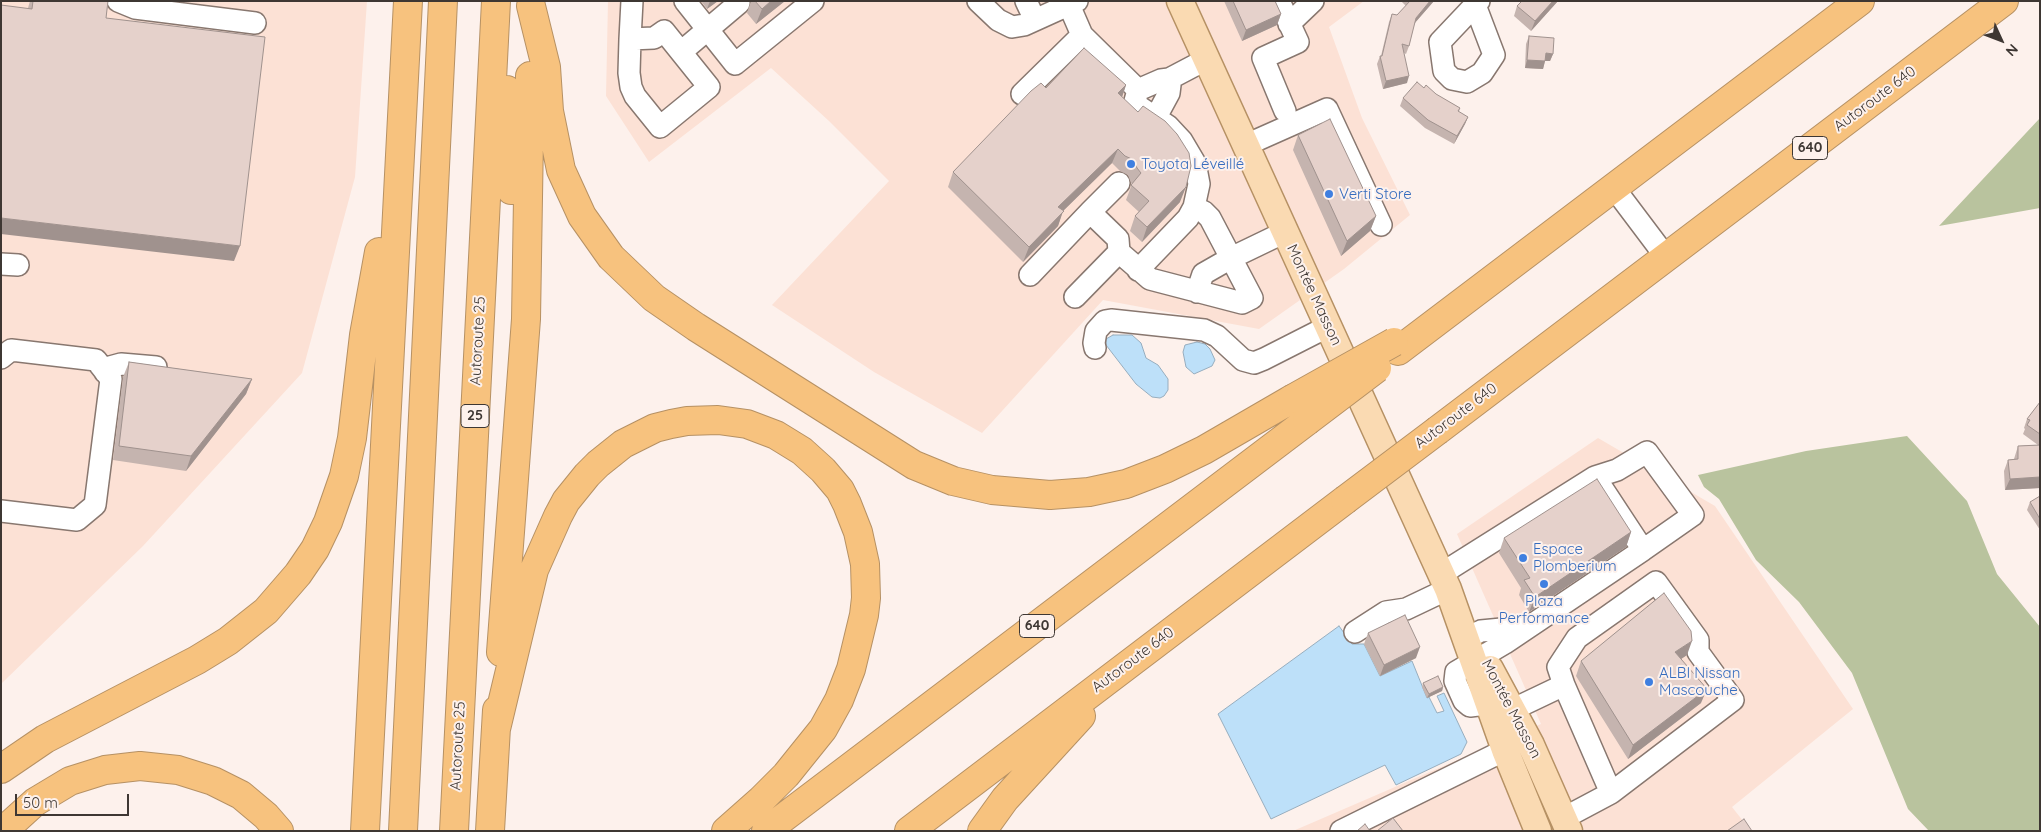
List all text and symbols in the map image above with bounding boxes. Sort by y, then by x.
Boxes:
north arrow [1976,15,2026,65]
text: N [2002,40,2022,60]
street label: Autoroute 640 [1830,62,1920,136]
road number: 640 [1792,136,1828,160]
place label: Toyota Léveillé [1141,155,1244,173]
marker: Toyota Léveillé [1125,158,1137,170]
place label: Verti Store [1339,185,1412,203]
marker: Verti Store [1323,188,1335,200]
street label: Montée Masson [1283,242,1345,348]
street label: Autoroute 25 [467,296,489,386]
street label: Autoroute 640 [1411,379,1501,453]
road number: 25 [461,404,489,428]
place label: Espace Plomberium [1533,540,1617,575]
marker: Espace Plomberium [1517,552,1529,564]
marker: Plaza Performance [1538,578,1550,590]
place label: Plaza Performance [1499,592,1589,627]
road number: 640 [1020,614,1054,638]
street label: Autoroute 640 [1088,623,1178,697]
street label: Montée Masson [1477,656,1545,762]
place label: ALBI Nissan Mascouche [1659,664,1740,699]
marker: ALBI Nissan Mascouche [1643,676,1655,688]
street label: Autoroute 25 [447,701,469,791]
scale bar [18,784,131,816]
text: 50 m [23,793,58,812]

